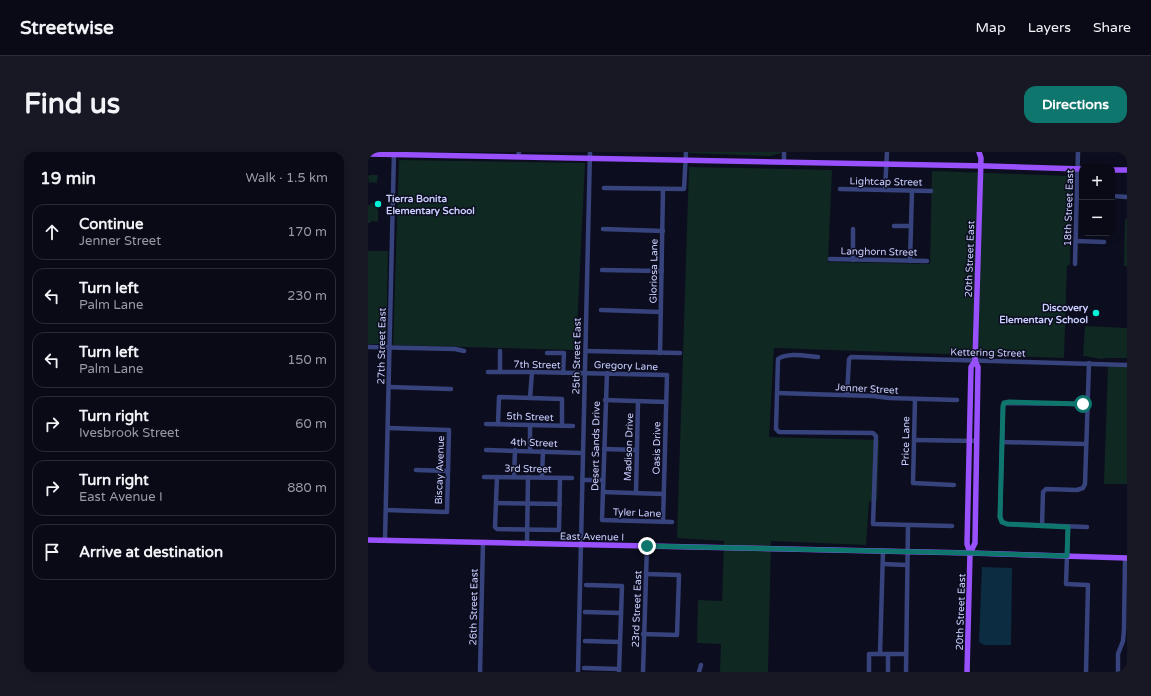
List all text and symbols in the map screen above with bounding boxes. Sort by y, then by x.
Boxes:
text: Streetwise [20,17,114,39]
text: Map [976,19,1006,36]
text: Layers [1028,19,1071,36]
text: Share [1093,19,1131,36]
button: Directions [1024,86,1127,123]
text: Find us [24,87,120,121]
map controls [1079,164,1115,236]
button: + [1079,164,1115,200]
text: 19 min [40,168,96,189]
street label: 18th Street East [1062,169,1076,247]
text: Walk · 1.5 km [246,170,328,186]
street label: Lightcap Street [850,175,923,189]
place label: Tierra Bonita Elementary School [385,193,475,217]
marker: Tierra Bonita Elementary School [373,199,383,209]
button: − [1079,200,1115,236]
text: Continue [79,215,143,233]
street label: 20th Street East [963,220,977,298]
icon: ahead [41,221,63,243]
text: 170 m [287,224,327,240]
text: Jenner Street [79,233,161,249]
street label: Gloriosa Lane [647,238,661,303]
street label: Langhorn Street [840,245,918,259]
text: Turn left [79,279,139,297]
icon: left [41,285,63,307]
text: 230 m [287,288,327,304]
text: Palm Lane [79,297,143,313]
place label: Discovery Elementary School [999,302,1089,326]
street label: 27th Street East [375,307,389,384]
marker: Discovery Elementary School [1091,308,1101,318]
street label: 25th Street East [570,317,584,394]
text: Turn left [79,343,139,361]
street label: Kettering Street [950,346,1026,360]
icon: left [41,349,63,371]
text: 150 m [287,352,327,368]
street label: 7th Street [513,359,561,371]
street label: Gregory Lane [594,359,659,373]
text: Palm Lane [79,361,143,377]
street label: Jenner Street [835,381,899,397]
route start [1074,395,1092,413]
street label: Desert Sands Drive [589,401,603,491]
text: Turn right [79,407,149,425]
street label: 5th Street [506,410,554,424]
street label: Madison Drive [622,412,636,481]
icon: right [41,413,63,435]
text: 60 m [295,416,327,432]
street label: Price Lane [900,416,912,466]
street label: Oasis Drive [651,421,663,475]
text: Ivesbrook Street [79,425,179,441]
street label: Biscay Avenue [433,435,447,505]
street label: 4th Street [510,436,558,450]
street label: 3rd Street [504,463,552,475]
text: Turn right [79,471,149,489]
icon: right [41,477,63,499]
text: 880 m [287,480,327,496]
text: East Avenue I [79,489,163,505]
street label: Tyler Lane [613,506,662,520]
street label: East Avenue I [560,530,624,544]
route end [638,537,656,555]
icon: arrive [41,541,63,563]
text: Arrive at destination [79,543,223,561]
street label: 26th Street East [467,568,481,645]
street label: 23rd Street East [630,570,644,648]
street label: 20th Street East [954,573,968,651]

